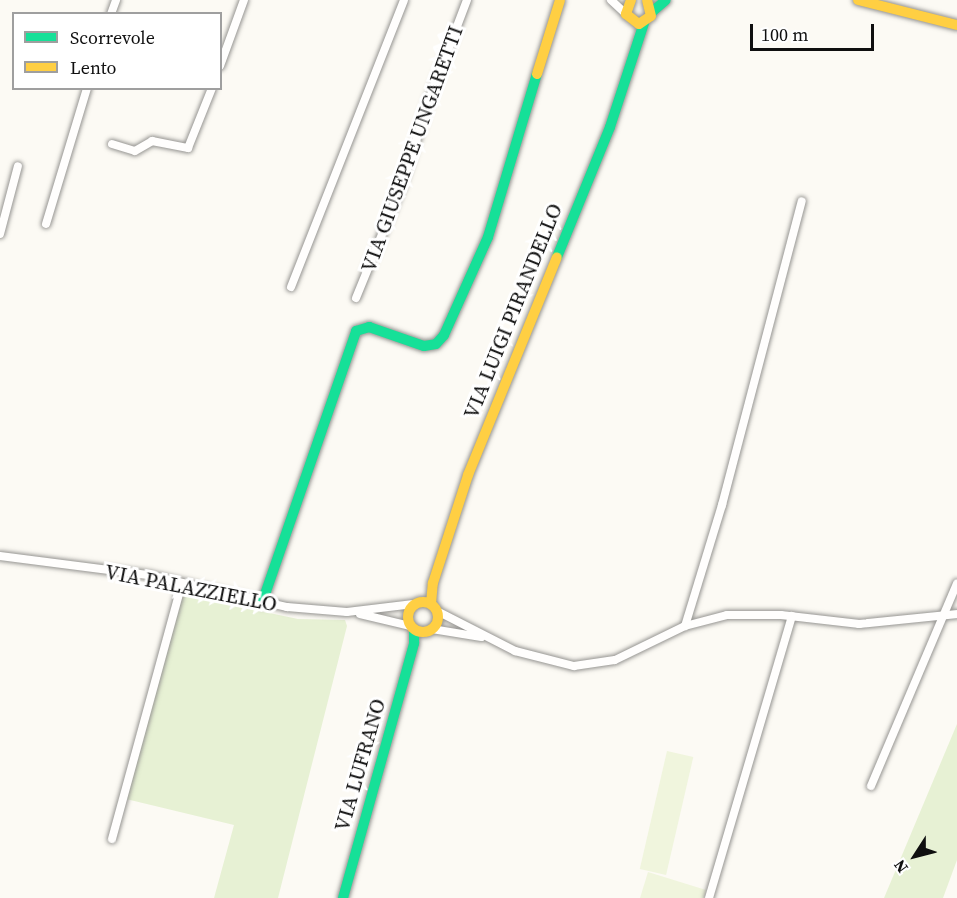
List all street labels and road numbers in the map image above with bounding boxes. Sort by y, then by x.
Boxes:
street label: VIA GIUSEPPE UNGARETTI [356,22,468,276]
street label: VIA LUIGI PIRANDELLO [458,200,568,422]
street label: VIA PALAZZIELLO [103,559,279,617]
street label: VIA LUFRANO [329,696,391,834]

